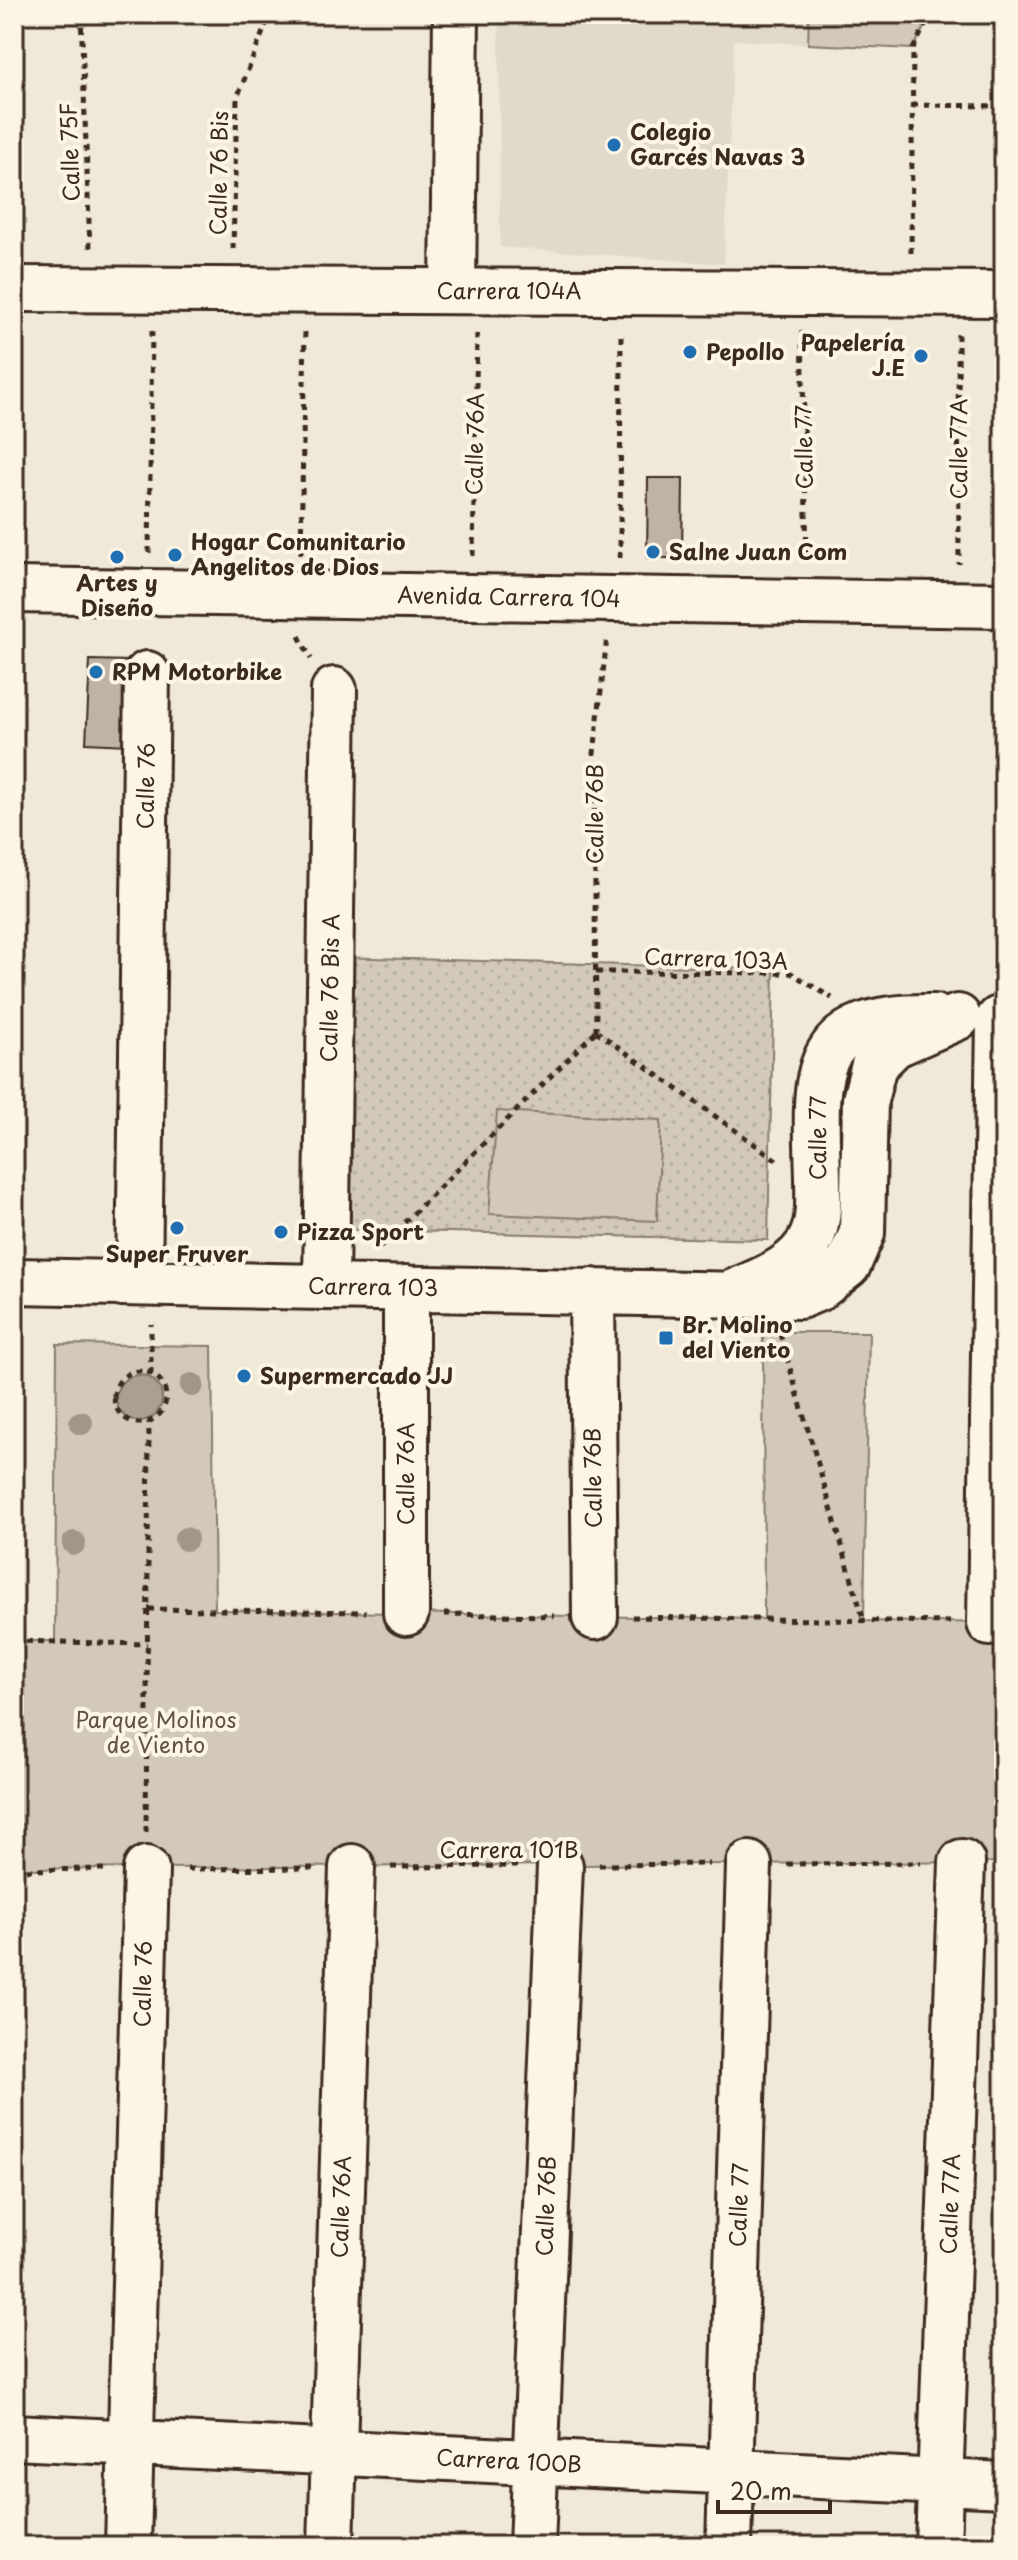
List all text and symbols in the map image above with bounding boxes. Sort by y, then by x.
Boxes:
street label: Calle 75F [50,102,87,202]
street label: Calle 76 Bis [200,110,235,236]
place label: Colegio Garcés Navas 3 [630,114,805,172]
marker: Colegio Garcés Navas 3 [605,136,623,154]
street label: Carrera 104A [437,273,581,306]
place label: Papelería J.E [800,325,906,383]
place label: Pepollo [706,334,784,367]
marker: Pepollo [681,343,699,361]
marker: Papelería J.E [912,347,930,365]
street label: Calle 76A [456,392,491,496]
street label: Calle 77A [941,398,974,500]
street label: Calle 77 [785,404,820,490]
place label: Hogar Comunitario Angelitos de Dios [191,524,405,582]
place label: Salne Juan Com [669,534,847,567]
marker: Salne Juan Com [644,543,662,561]
marker: Hogar Comunitario Angelitos de Dios [166,546,184,564]
marker: Artes y Diseño [108,548,126,566]
place label: Artes y Diseño [76,565,158,623]
street label: Avenida Carrera 104 [397,577,621,614]
place label: RPM Motorbike [112,654,282,687]
marker: RPM Motorbike [87,663,105,681]
street label: Calle 76 [127,742,162,830]
street label: Calle 76B [577,764,610,864]
street label: Calle 76 Bis A [311,913,346,1063]
street label: Carrera 103A [643,938,789,977]
street label: Calle 77 [800,1095,833,1180]
place label: Pizza Sport [297,1214,424,1247]
marker: Super Fruver [168,1219,186,1237]
marker: Pizza Sport [272,1223,290,1241]
place label: Super Fruver [106,1236,249,1269]
street label: Carrera 103 [308,1268,438,1303]
place label: Br. Molino del Viento [682,1307,792,1365]
marker: Br. Molino del Viento [657,1329,675,1347]
place label: Supermercado JJ [260,1358,453,1391]
marker: Supermercado JJ [235,1367,253,1385]
street label: Calle 76A [388,1423,421,1525]
street label: Calle 76B [574,1428,609,1528]
park label: Parque Molinos de Viento [76,1702,236,1760]
street label: Carrera 101B [440,1832,578,1865]
street label: Calle 76 [124,1940,159,2028]
street label: Calle 77A [930,2153,967,2255]
street label: Calle 76A [321,2155,358,2259]
street label: Calle 76B [526,2155,563,2257]
street label: Calle 77 [720,2162,755,2248]
street label: Carrera 100B [435,2439,583,2480]
scale bar [718,2464,830,2514]
text: 20 m [730,2472,792,2508]

